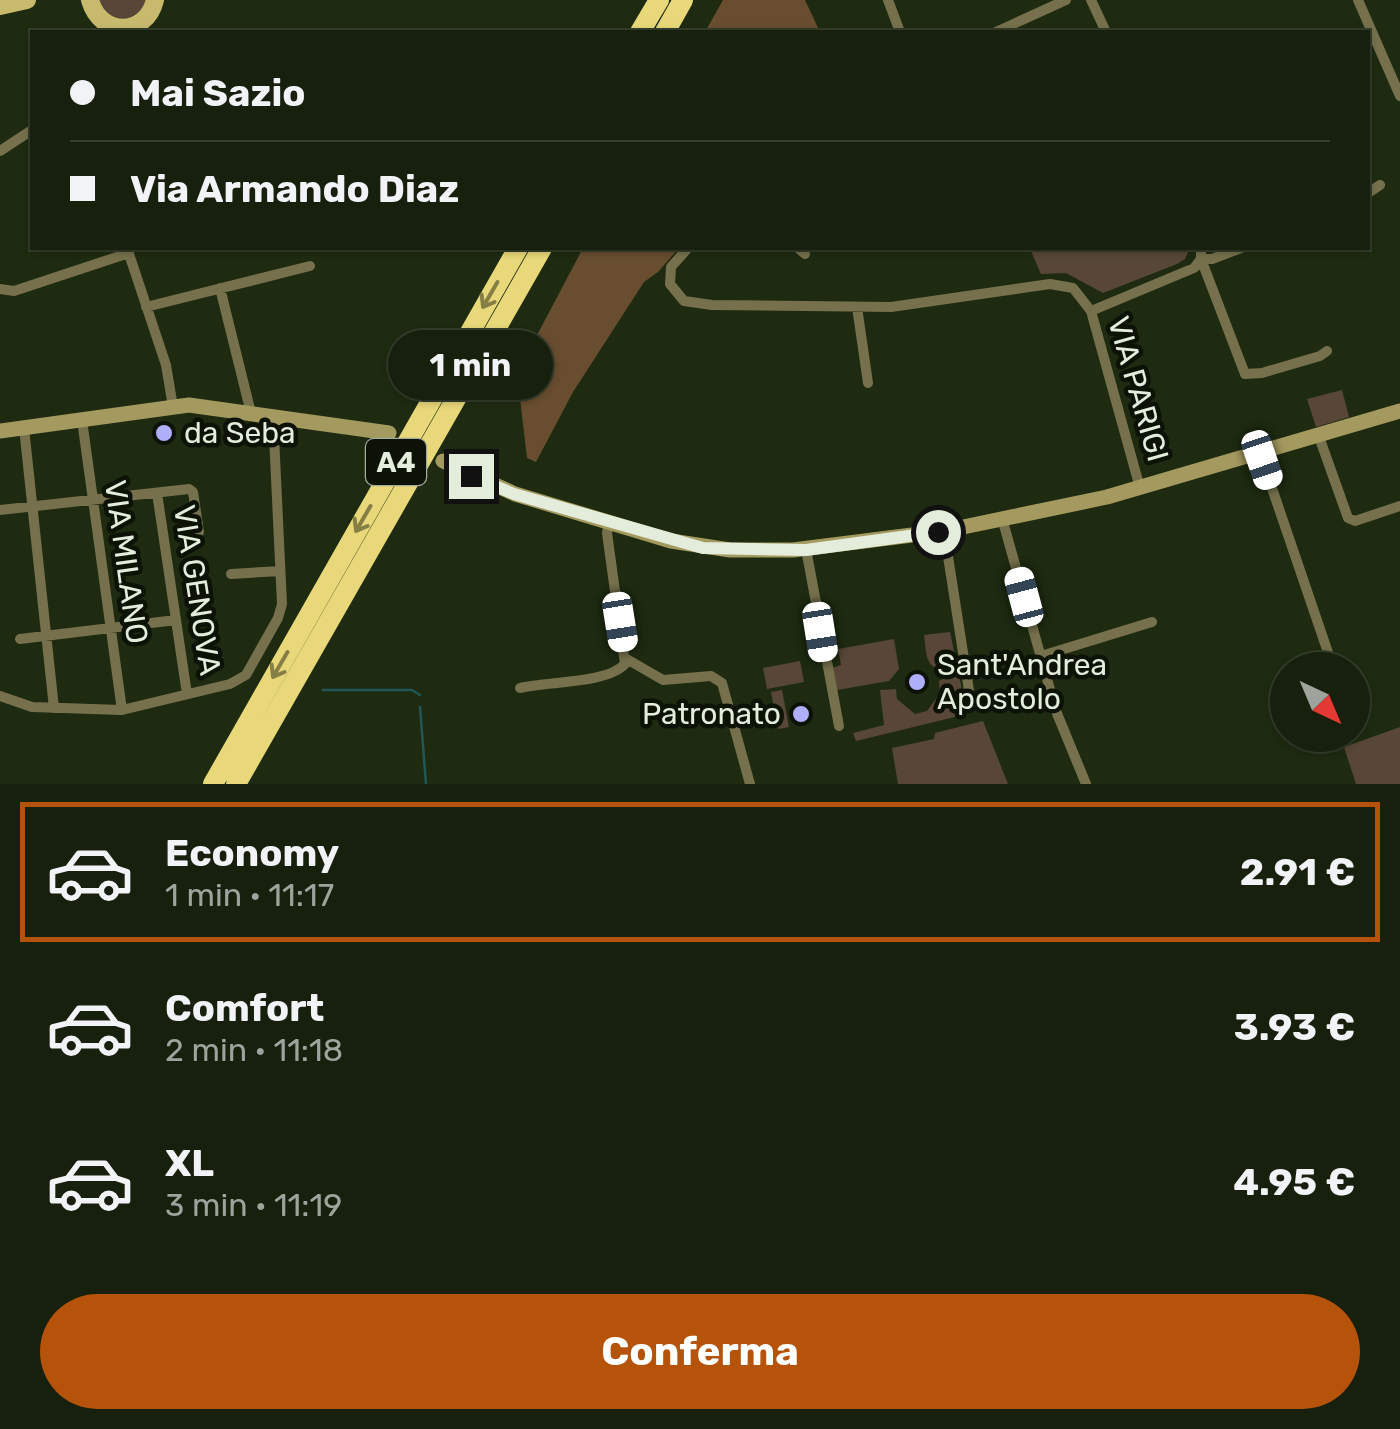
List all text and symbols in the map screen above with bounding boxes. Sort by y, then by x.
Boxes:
text: Mai Sazio [130,70,306,116]
text: Via Armando Diaz [130,166,459,212]
one-way arrow [480,280,500,309]
street label: VIA PARIGI [1100,312,1176,466]
callout: 1 min [388,331,554,401]
text: 1 min [430,346,511,384]
place label: da Seba [184,415,296,451]
marker: da Seba [153,422,175,444]
car [1238,427,1286,493]
road number: A4 [366,439,426,485]
route end [449,454,494,499]
street label: VIA MILANO [97,478,155,646]
street label: VIA GENOVA [166,502,228,678]
one-way arrow [353,504,373,533]
route start [916,510,961,555]
car [1002,564,1046,630]
car [600,590,640,654]
car [800,600,840,664]
place label: Sant'Andrea Apostolo [937,647,1107,717]
one-way arrow [270,650,290,680]
north arrow [1270,652,1370,752]
map controls [1270,652,1370,752]
marker: Sant'Andrea Apostolo [906,671,928,693]
place label: Patronato [642,696,781,732]
marker: Patronato [790,703,812,725]
icon: car [45,827,135,917]
text: Economy [165,830,339,876]
text: 2.91 € [1240,849,1355,895]
text: 1 min · 11:17 [165,876,334,914]
icon: car [45,982,135,1072]
text: Comfort [165,985,324,1031]
text: 3.93 € [1234,1004,1355,1050]
text: 2 min · 11:18 [165,1031,343,1069]
icon: car [45,1137,135,1227]
text: XL [165,1140,214,1186]
text: 4.95 € [1233,1159,1355,1205]
text: 3 min · 11:19 [165,1186,342,1224]
button: Conferma [40,1294,1360,1409]

